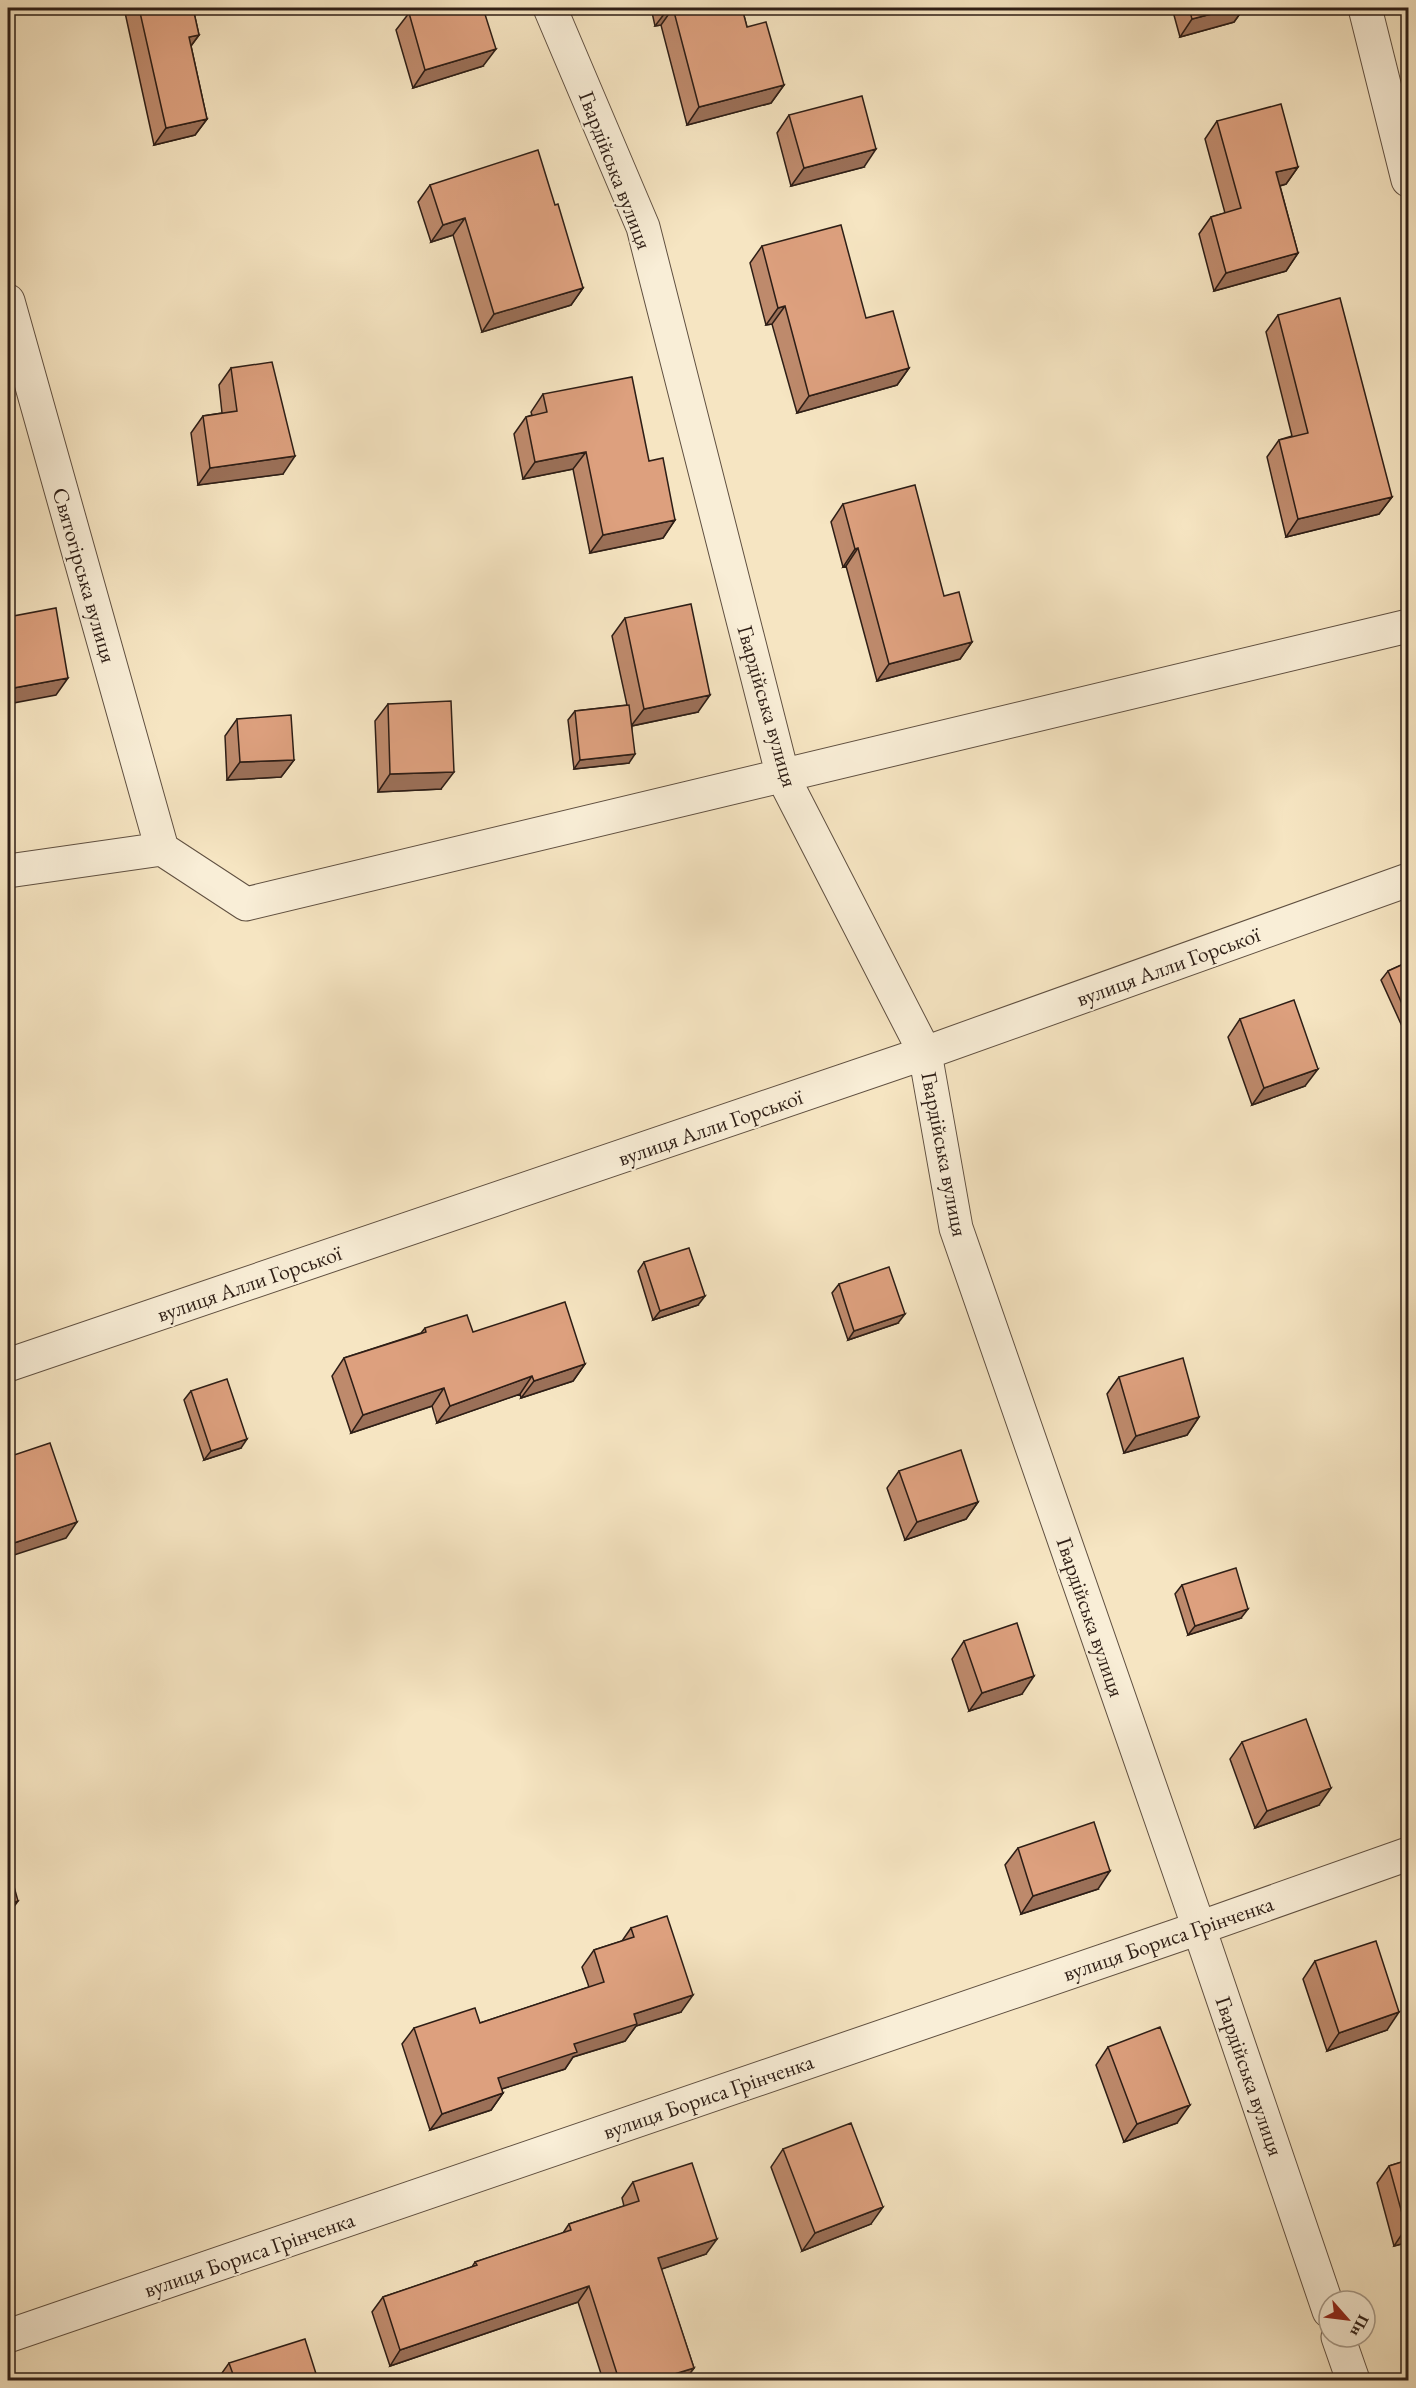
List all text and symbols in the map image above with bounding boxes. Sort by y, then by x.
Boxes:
street label: Гвардійська вулиця [572,87,659,254]
street label: Святогірська вулиця [46,484,123,666]
street label: Гвардійська вулиця [731,622,805,791]
street label: вулиця Алли Горської [1072,920,1265,1013]
street label: Гвардійська вулиця [914,1069,975,1239]
street label: вулиця Алли Горської [614,1082,807,1173]
street label: вулиця Алли Горської [153,1238,346,1329]
street label: Гвардійська вулиця [1050,1533,1131,1701]
street label: вулиця Бориса Грінченка [1059,1889,1277,1988]
street label: Гвардійська вулиця [1209,1992,1290,2160]
street label: вулиця Бориса Грінченка [599,2047,817,2146]
street label: вулиця Бориса Грінченка [140,2205,358,2304]
north arrow [1317,2289,1377,2349]
text: Пн [1345,2311,1374,2340]

